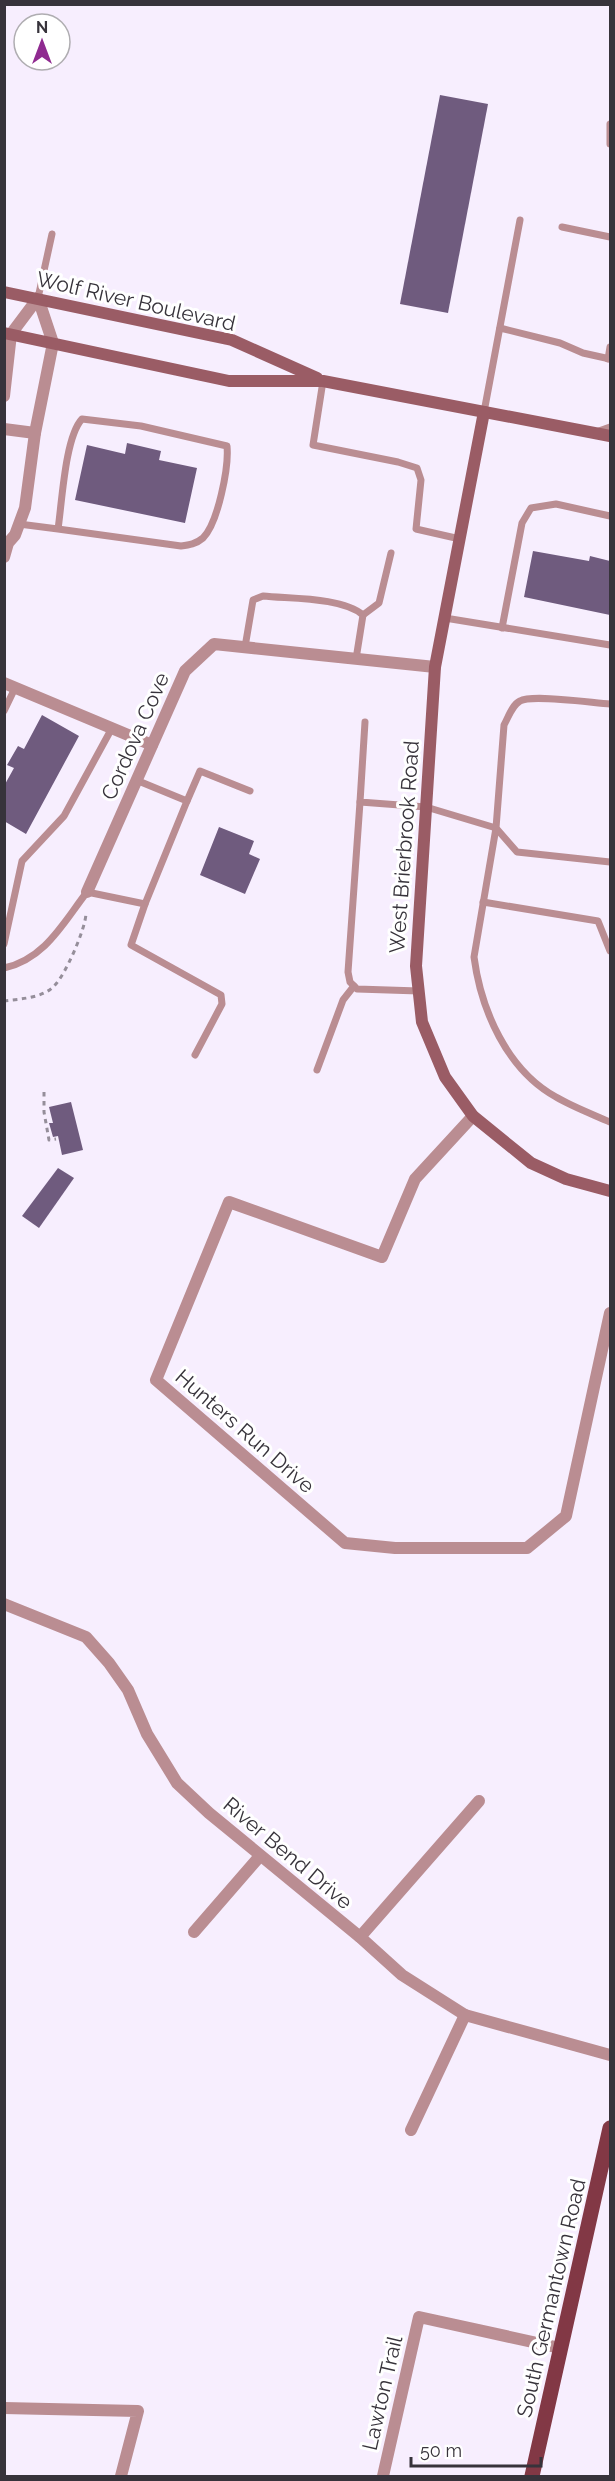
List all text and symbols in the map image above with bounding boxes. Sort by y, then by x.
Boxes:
north arrow [12,12,72,72]
text: N [36,18,48,37]
street label: Wolf River Boulevard [34,266,238,336]
street label: Cordova Cove [96,669,174,803]
street label: West Brierbrook Road [384,740,424,954]
street label: Hunters Run Drive [170,1364,320,1498]
street label: River Bend Drive [218,1792,358,1914]
street label: South Germantown Road [511,2176,591,2420]
street label: Lawton Trail [357,2333,407,2453]
scale bar [411,2430,542,2468]
text: 50 m [420,2440,462,2461]

